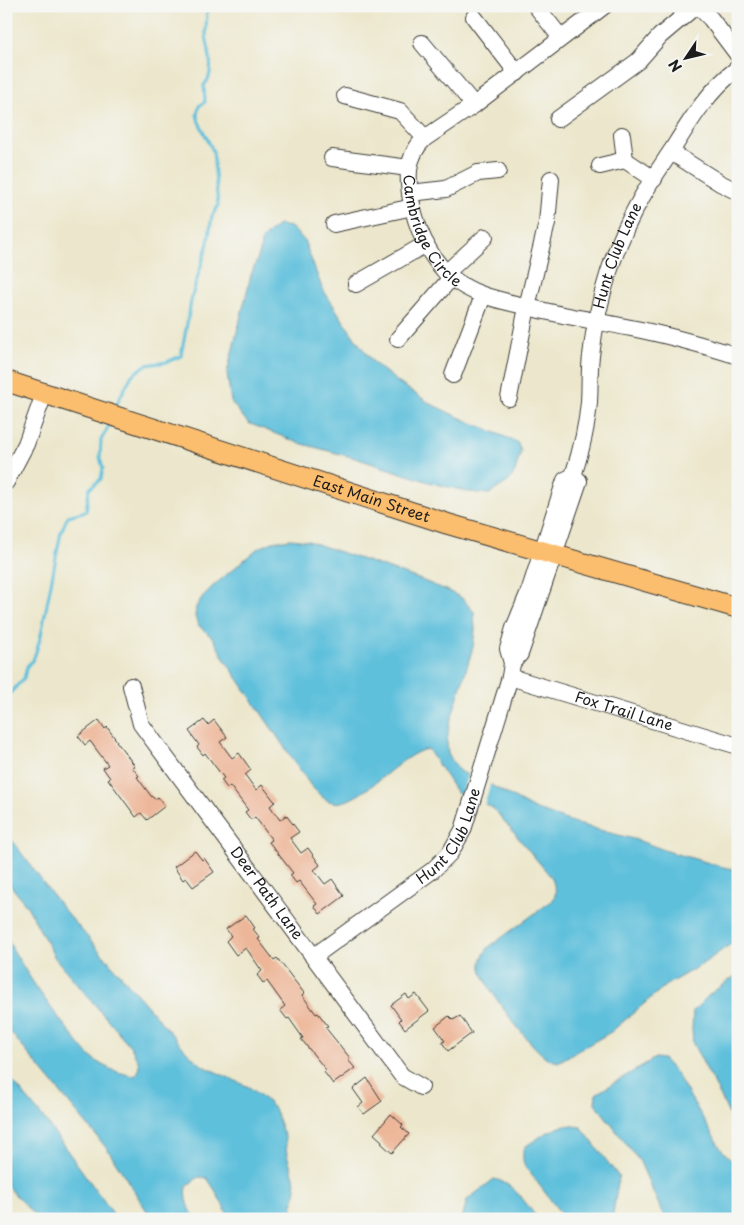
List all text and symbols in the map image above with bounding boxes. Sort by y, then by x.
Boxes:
north arrow [662,32,712,82]
text: N [663,55,687,76]
street label: Cambridge Circle [399,174,467,292]
street label: Hunt Club Lane [586,198,647,311]
street label: East Main Street [310,468,433,527]
street label: Fox Trail Lane [572,684,676,736]
street label: Hunt Club Lane [411,785,485,889]
street label: Deer Path Lane [225,841,310,944]

